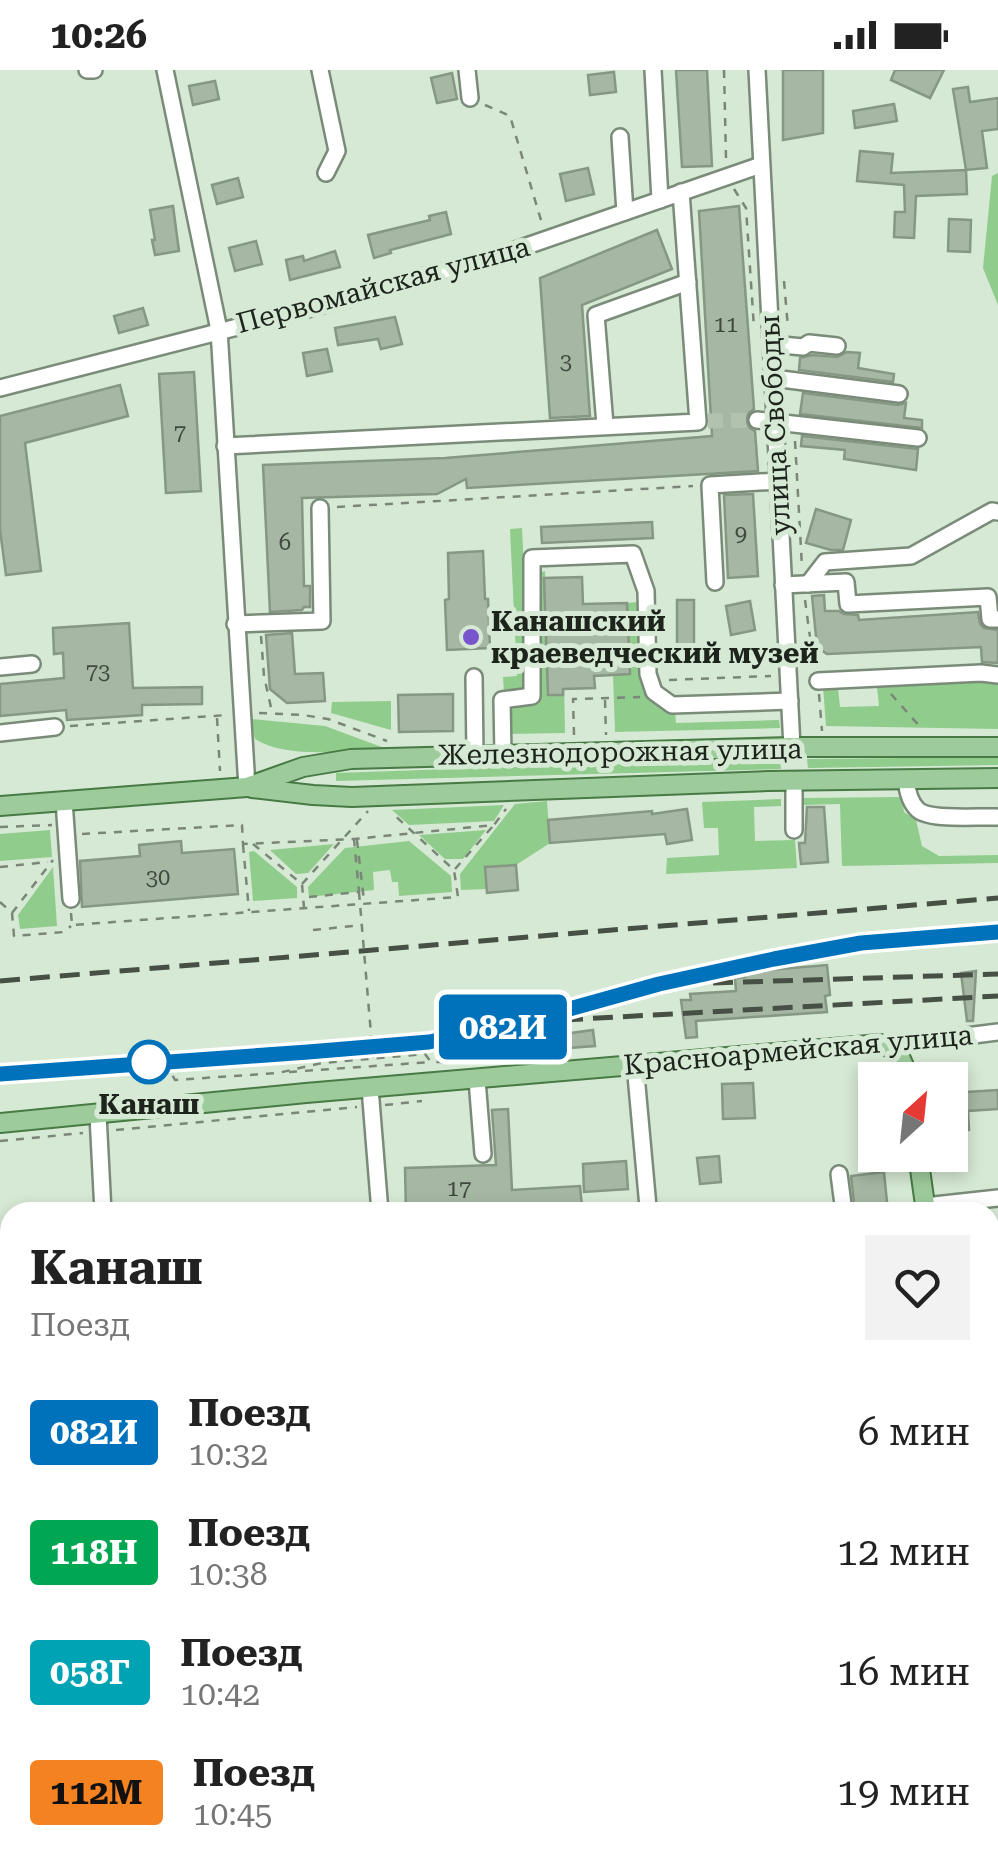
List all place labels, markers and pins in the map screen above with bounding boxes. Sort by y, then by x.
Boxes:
place label: Канашский краеведческий музей [491,605,819,670]
marker: Канашский краеведческий музей [460,626,482,648]
marker: Канаш [128,1041,170,1083]
place label: Канаш [99,1088,199,1121]

